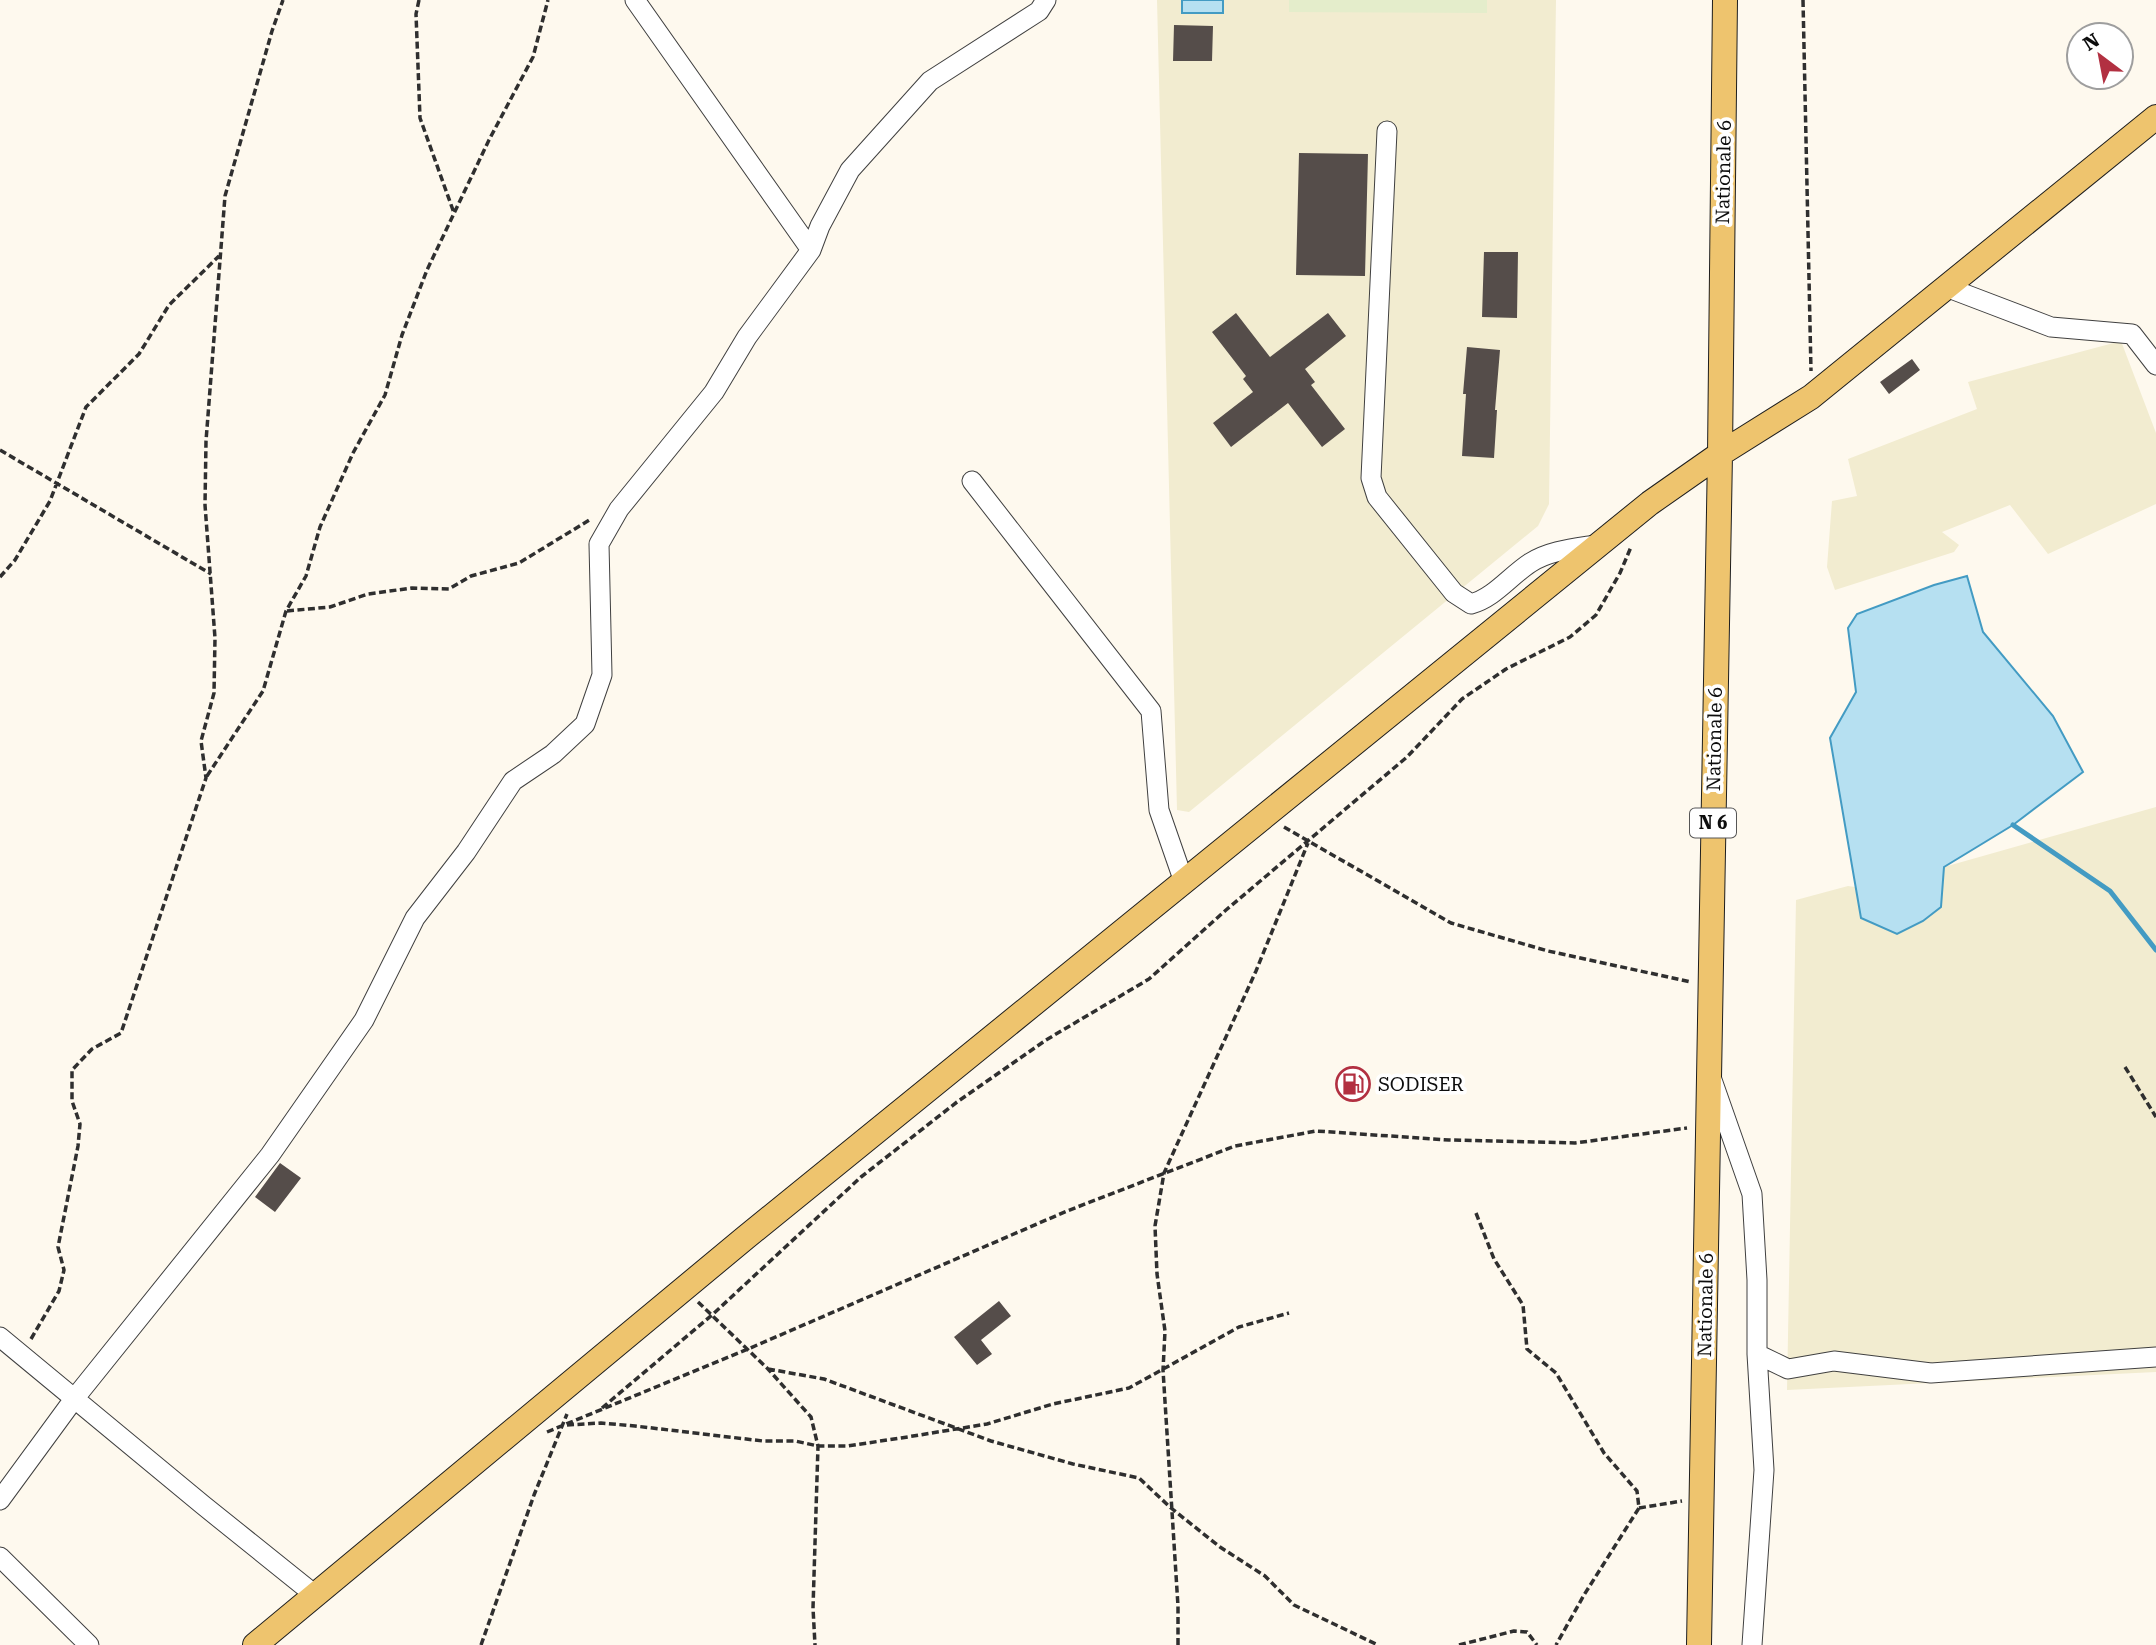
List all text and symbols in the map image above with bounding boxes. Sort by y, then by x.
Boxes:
north arrow [2065,21,2135,91]
text: N [2079,28,2104,56]
street label: Nationale 6 [1711,120,1736,224]
street label: Nationale 6 [1702,687,1727,791]
road number: N 6 [1690,808,1736,838]
fuel station icon: SODISER [1334,1065,1372,1103]
place label: SODISER [1378,1073,1464,1096]
street label: Nationale 6 [1693,1253,1718,1357]

